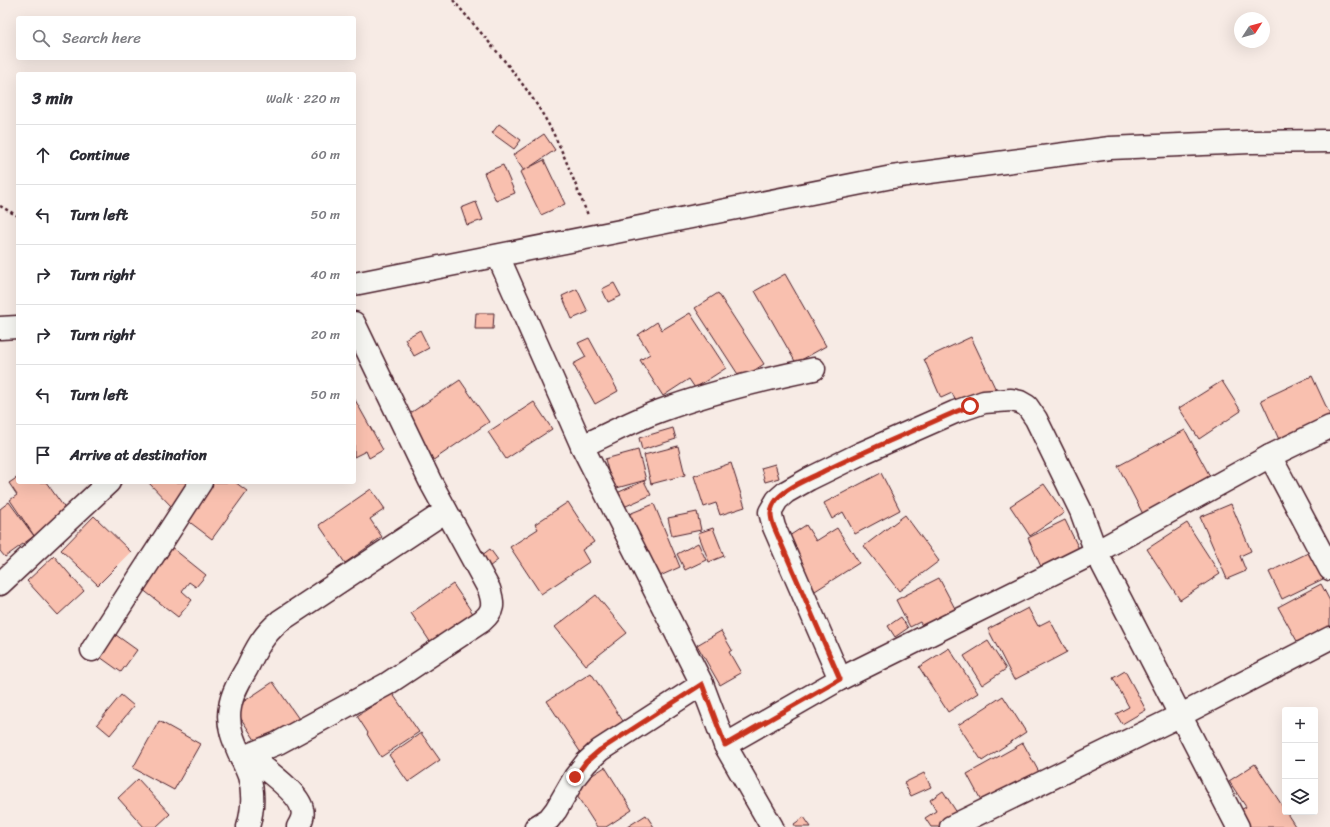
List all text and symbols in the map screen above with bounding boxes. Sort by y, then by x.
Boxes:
north arrow [1234,12,1270,48]
search box [16,16,356,60]
text: Search here [62,25,141,51]
icon: search [30,27,52,49]
text: 3 min [32,83,73,113]
text: Walk · 220 m [266,87,340,110]
text: Continue [70,142,130,168]
text: 60 m [311,143,340,166]
icon: ahead [32,144,54,166]
text: Turn left [70,202,128,228]
text: 50 m [310,203,340,226]
icon: left [32,204,54,226]
text: Turn right [70,262,135,288]
text: 40 m [310,263,340,286]
icon: right [32,264,54,286]
text: Turn right [70,322,135,348]
text: 20 m [311,323,340,346]
icon: right [32,324,54,346]
text: Turn left [70,382,128,408]
text: 50 m [310,383,340,406]
icon: left [32,384,54,406]
route start [961,397,979,415]
text: Arrive at destination [70,442,207,468]
icon: arrive [32,444,54,466]
map controls [1282,707,1318,815]
button: + [1282,707,1318,743]
button: − [1282,743,1318,779]
route end [566,768,584,786]
button: layers [1282,779,1318,815]

